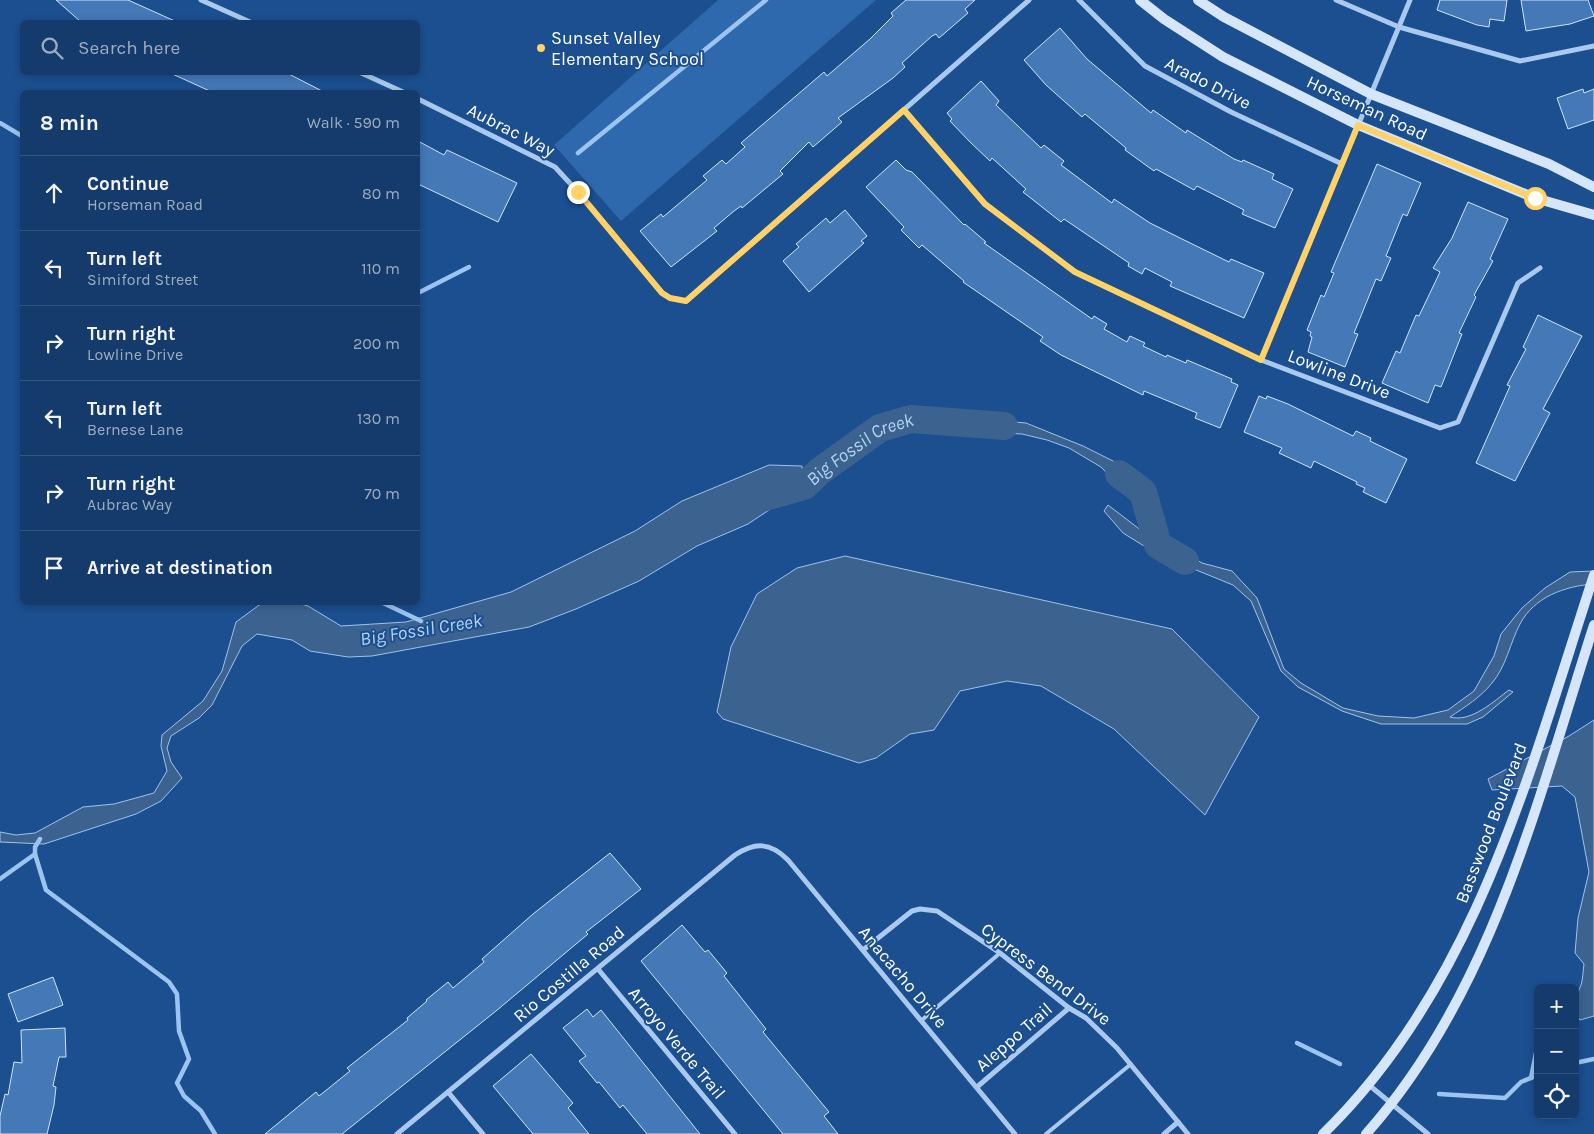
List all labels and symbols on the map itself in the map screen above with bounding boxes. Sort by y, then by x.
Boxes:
place label: Sunset Valley Elementary School [551,27,704,70]
marker: Sunset Valley Elementary School [535,42,547,54]
street label: Arado Drive [1161,52,1255,114]
street label: Horseman Road [1303,70,1431,146]
street label: Aubrac Way [463,98,559,162]
route end [567,181,590,204]
route start [1524,187,1547,210]
street label: Lowline Drive [1285,344,1393,404]
water label: Big Fossil Creek [802,409,917,490]
water label: Big Fossil Creek [358,609,484,651]
street label: Basswood Boulevard [1450,740,1532,906]
street label: Cypress Bend Drive [977,918,1115,1030]
street label: Rio Costilla Road [509,921,629,1027]
street label: Anacacho Drive [854,921,952,1033]
street label: Arroyo Verde Trail [624,982,730,1104]
street label: Aleppo Trail [971,998,1057,1076]

